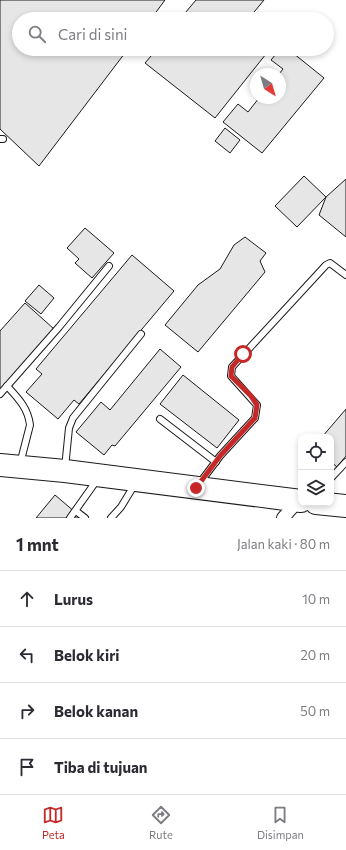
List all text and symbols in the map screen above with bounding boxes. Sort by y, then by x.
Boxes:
search box [12,12,334,56]
icon: search [26,23,48,45]
text: Cari di sini [58,25,127,43]
north arrow [250,68,286,104]
route start [234,345,252,363]
map controls [298,434,334,506]
button: locate [298,434,334,470]
button: layers [298,470,334,506]
route end [187,479,205,497]
text: 1 mnt [16,534,59,555]
text: Jalan kaki · 80 m [237,536,330,552]
icon: ahead [16,588,38,610]
text: Lurus [54,590,93,608]
text: 10 m [302,591,330,607]
icon: left [16,644,38,666]
text: Belok kiri [54,646,120,664]
text: 20 m [301,647,330,663]
icon: right [16,700,38,722]
text: Belok kanan [54,702,138,720]
text: 50 m [300,703,330,719]
icon: arrive [16,756,38,778]
text: Tiba di tujuan [54,758,148,776]
tab: Peta [42,804,65,841]
tab: Rute [149,804,173,841]
tab: Disimpan [257,804,304,841]

